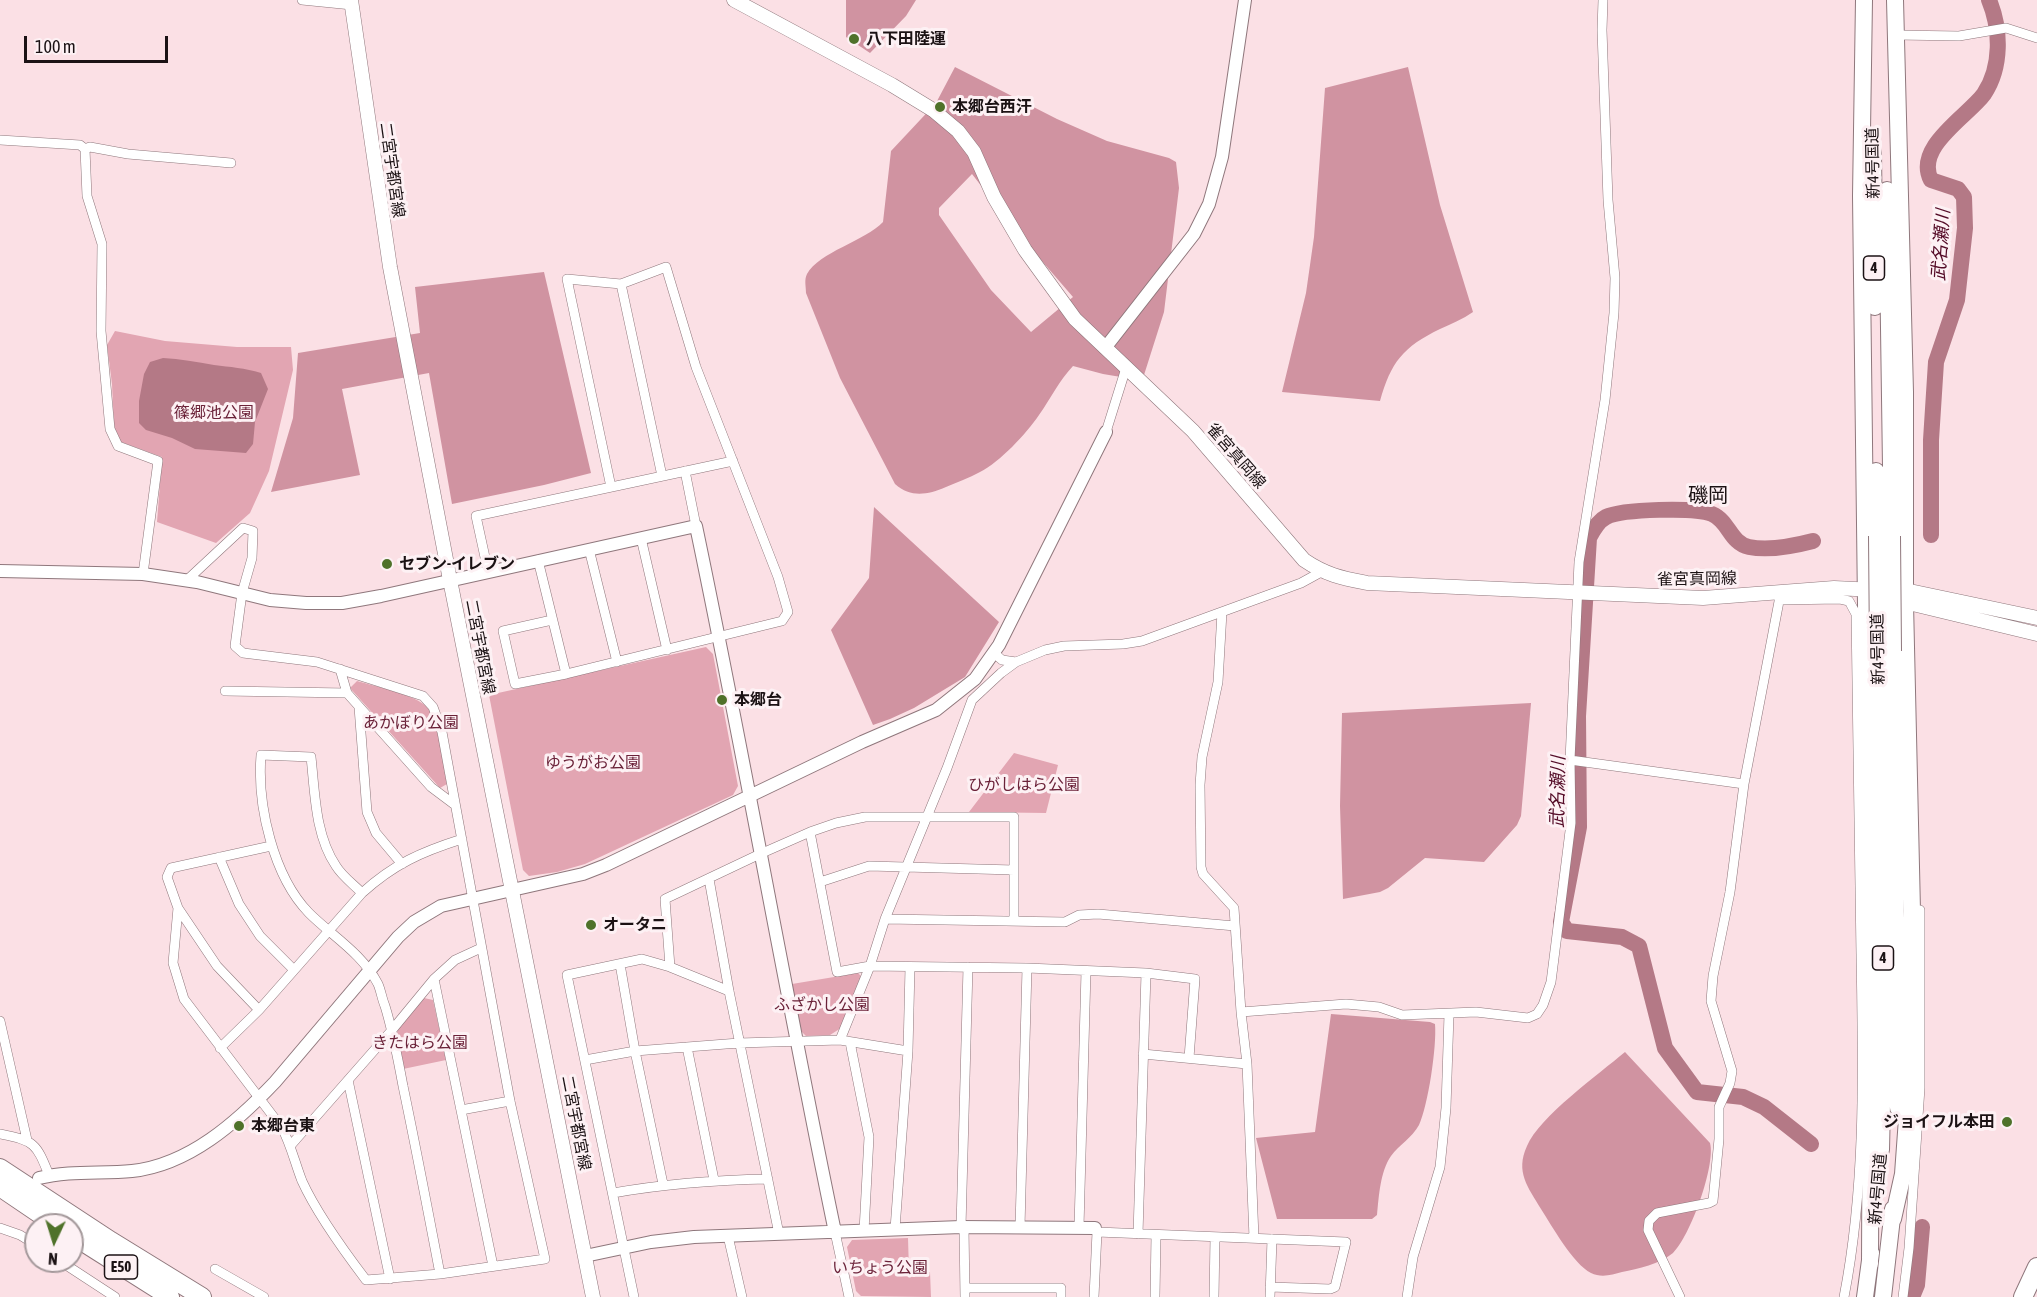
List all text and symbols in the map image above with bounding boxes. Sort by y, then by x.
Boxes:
scale bar [27,24,171,62]
place label: 八下田陸運 [866,29,946,49]
marker: 八下田陸運 [847,32,861,46]
text: 100 m [35,36,76,57]
place label: 本郷台西汗 [952,97,1032,117]
marker: 本郷台西汗 [933,100,947,114]
street label: 二宮宇都宮線 [376,121,408,219]
street label: 新4号国道 [1863,127,1883,199]
water label: 武名瀬川 [1928,208,1954,282]
road number: 4 [1864,256,1884,280]
park label: 篠郷池公園 [174,403,254,423]
street label: 雀宮真岡線 [1203,420,1269,492]
district label: 磯岡 [1688,484,1728,508]
place label: セブン-イレブン [399,554,515,574]
marker: セブン-イレブン [380,557,394,571]
street label: 雀宮真岡線 [1657,569,1737,589]
street label: 二宮宇都宮線 [461,598,499,696]
street label: 新4号国道 [1868,613,1888,685]
place label: 本郷台 [734,690,782,710]
marker: 本郷台 [715,693,729,707]
park label: あかぼり公園 [363,713,459,733]
park label: ゆうがお公園 [545,753,641,773]
water label: 武名瀬川 [1547,756,1569,828]
park label: ひがしはら公園 [968,775,1080,795]
place label: オータニ [603,915,667,935]
marker: オータニ [584,918,598,932]
road number: 4 [1872,946,1894,970]
park label: ふざかし公園 [774,995,870,1015]
park label: きたはら公園 [372,1033,468,1053]
street label: 二宮宇都宮線 [557,1074,595,1172]
place label: ジョイフル本田 [1883,1112,1995,1132]
marker: ジョイフル本田 [2000,1115,2014,1129]
place label: 本郷台東 [251,1116,315,1136]
marker: 本郷台東 [232,1119,246,1133]
street label: 新4号国道 [1865,1153,1891,1225]
north arrow [24,1213,84,1273]
text: N [48,1250,58,1268]
road number: E50 [104,1255,138,1279]
park label: いちょう公園 [832,1258,928,1278]

